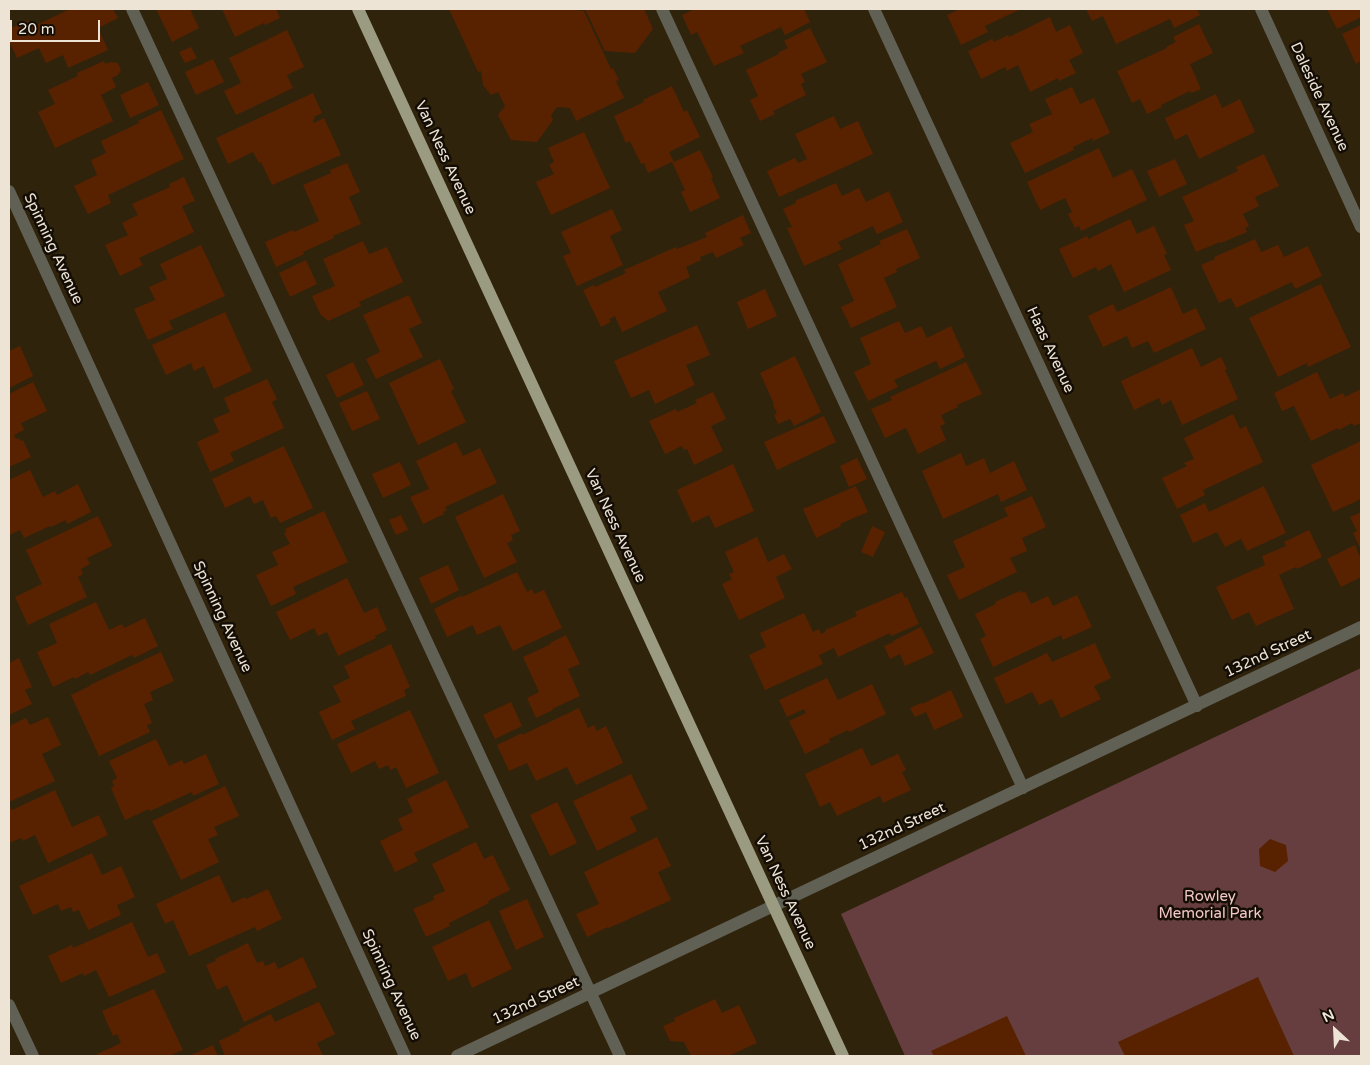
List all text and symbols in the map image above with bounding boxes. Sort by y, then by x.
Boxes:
scale bar [12,10,102,42]
text: 20 m [18,20,55,38]
street label: Daleside Avenue [1286,40,1352,154]
street label: Van Ness Avenue [411,98,479,218]
street label: Spinning Avenue [19,191,87,307]
street label: Haas Avenue [1022,304,1078,396]
street label: Van Ness Avenue [581,466,649,586]
street label: Spinning Avenue [188,559,256,675]
street label: 132nd Street [1222,626,1314,682]
street label: 132nd Street [856,799,948,855]
street label: Van Ness Avenue [751,833,819,953]
park label: Rowley Memorial Park [1158,888,1262,923]
street label: Spinning Avenue [357,927,425,1043]
street label: 132nd Street [490,973,582,1029]
north arrow [1310,1005,1360,1055]
text: N [1320,1006,1337,1026]

